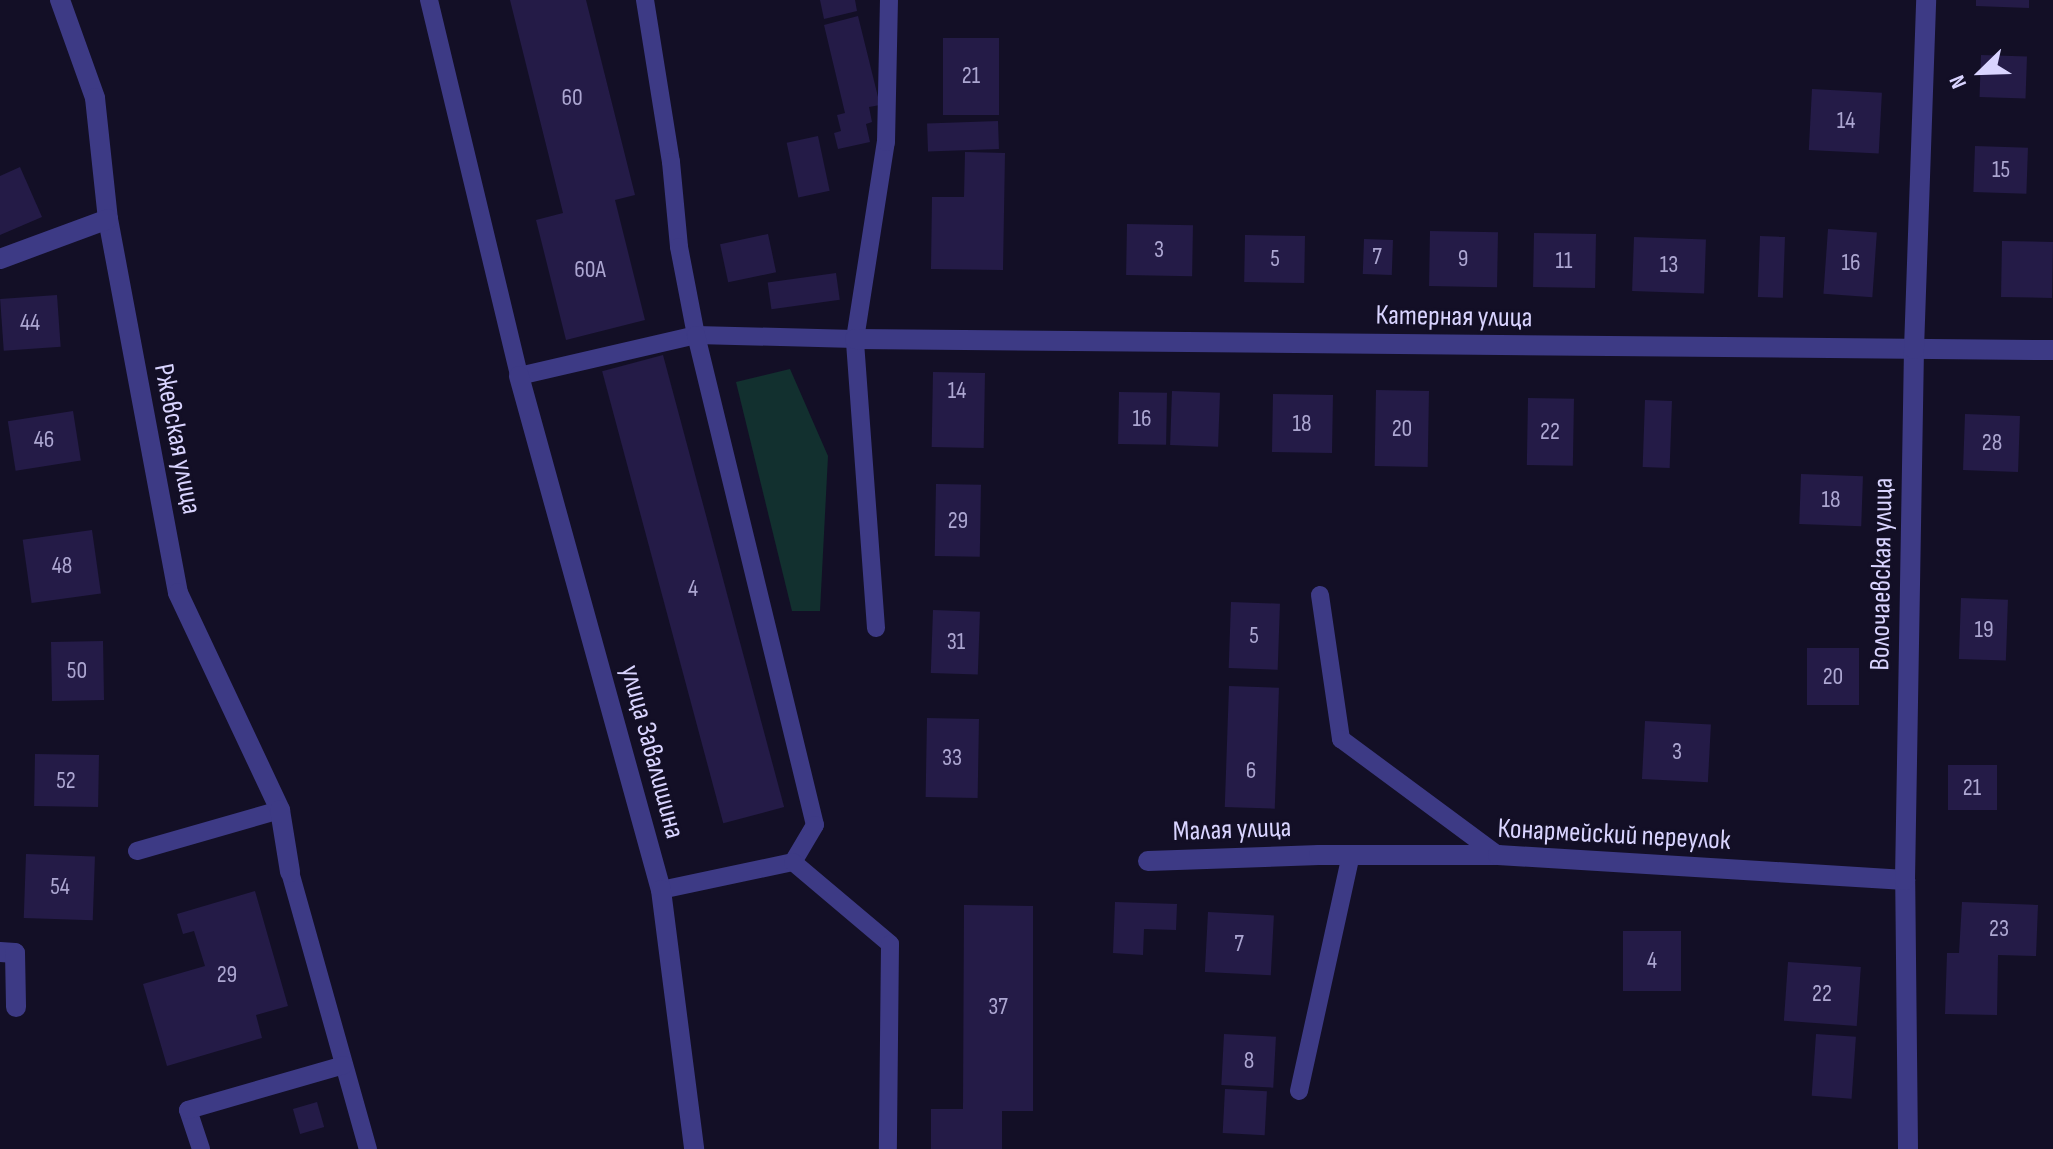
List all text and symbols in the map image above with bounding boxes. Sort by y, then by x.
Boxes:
north arrow [1941,32,2021,112]
house number: 21 [962,62,980,90]
text: N [1944,71,1973,92]
house number: 60 [561,84,583,112]
house number: 14 [1837,107,1855,135]
house number: 15 [1992,156,2010,184]
house number: 3 [1154,236,1164,264]
house number: 7 [1372,243,1382,271]
house number: 5 [1270,245,1280,273]
house number: 9 [1458,245,1468,273]
house number: 11 [1556,247,1572,275]
house number: 16 [1842,249,1860,277]
house number: 13 [1660,251,1678,279]
house number: 60А [574,256,606,284]
street label: Катерная улица [1375,299,1533,335]
house number: 44 [20,309,40,337]
street label: Ржевская улица [146,361,208,517]
house number: 14 [948,377,966,405]
house number: 16 [1133,405,1151,433]
house number: 18 [1293,410,1311,438]
house number: 20 [1392,415,1412,443]
house number: 22 [1540,418,1560,446]
house number: 46 [34,426,54,454]
house number: 28 [1982,429,2002,457]
street label: Волочаевская улица [1864,477,1900,671]
house number: 18 [1822,486,1840,514]
house number: 29 [948,507,968,535]
house number: 48 [52,552,72,580]
house number: 4 [688,575,698,603]
house number: 19 [1974,616,1994,644]
house number: 5 [1249,622,1259,650]
house number: 31 [947,628,965,656]
house number: 50 [67,657,87,685]
street label: улица Завалишина [613,662,691,842]
house number: 20 [1823,663,1843,691]
house number: 3 [1672,738,1682,766]
house number: 33 [942,744,962,772]
house number: 6 [1246,757,1256,785]
house number: 52 [56,767,76,795]
house number: 21 [1963,774,1981,802]
street label: Малая улица [1172,811,1292,849]
street label: Конармейский переулок [1497,812,1731,858]
house number: 54 [50,873,70,901]
house number: 23 [1989,915,2009,943]
house number: 7 [1234,930,1244,958]
house number: 4 [1647,947,1657,975]
house number: 29 [217,961,237,989]
house number: 22 [1812,980,1832,1008]
house number: 37 [988,993,1008,1021]
house number: 8 [1244,1047,1254,1075]

